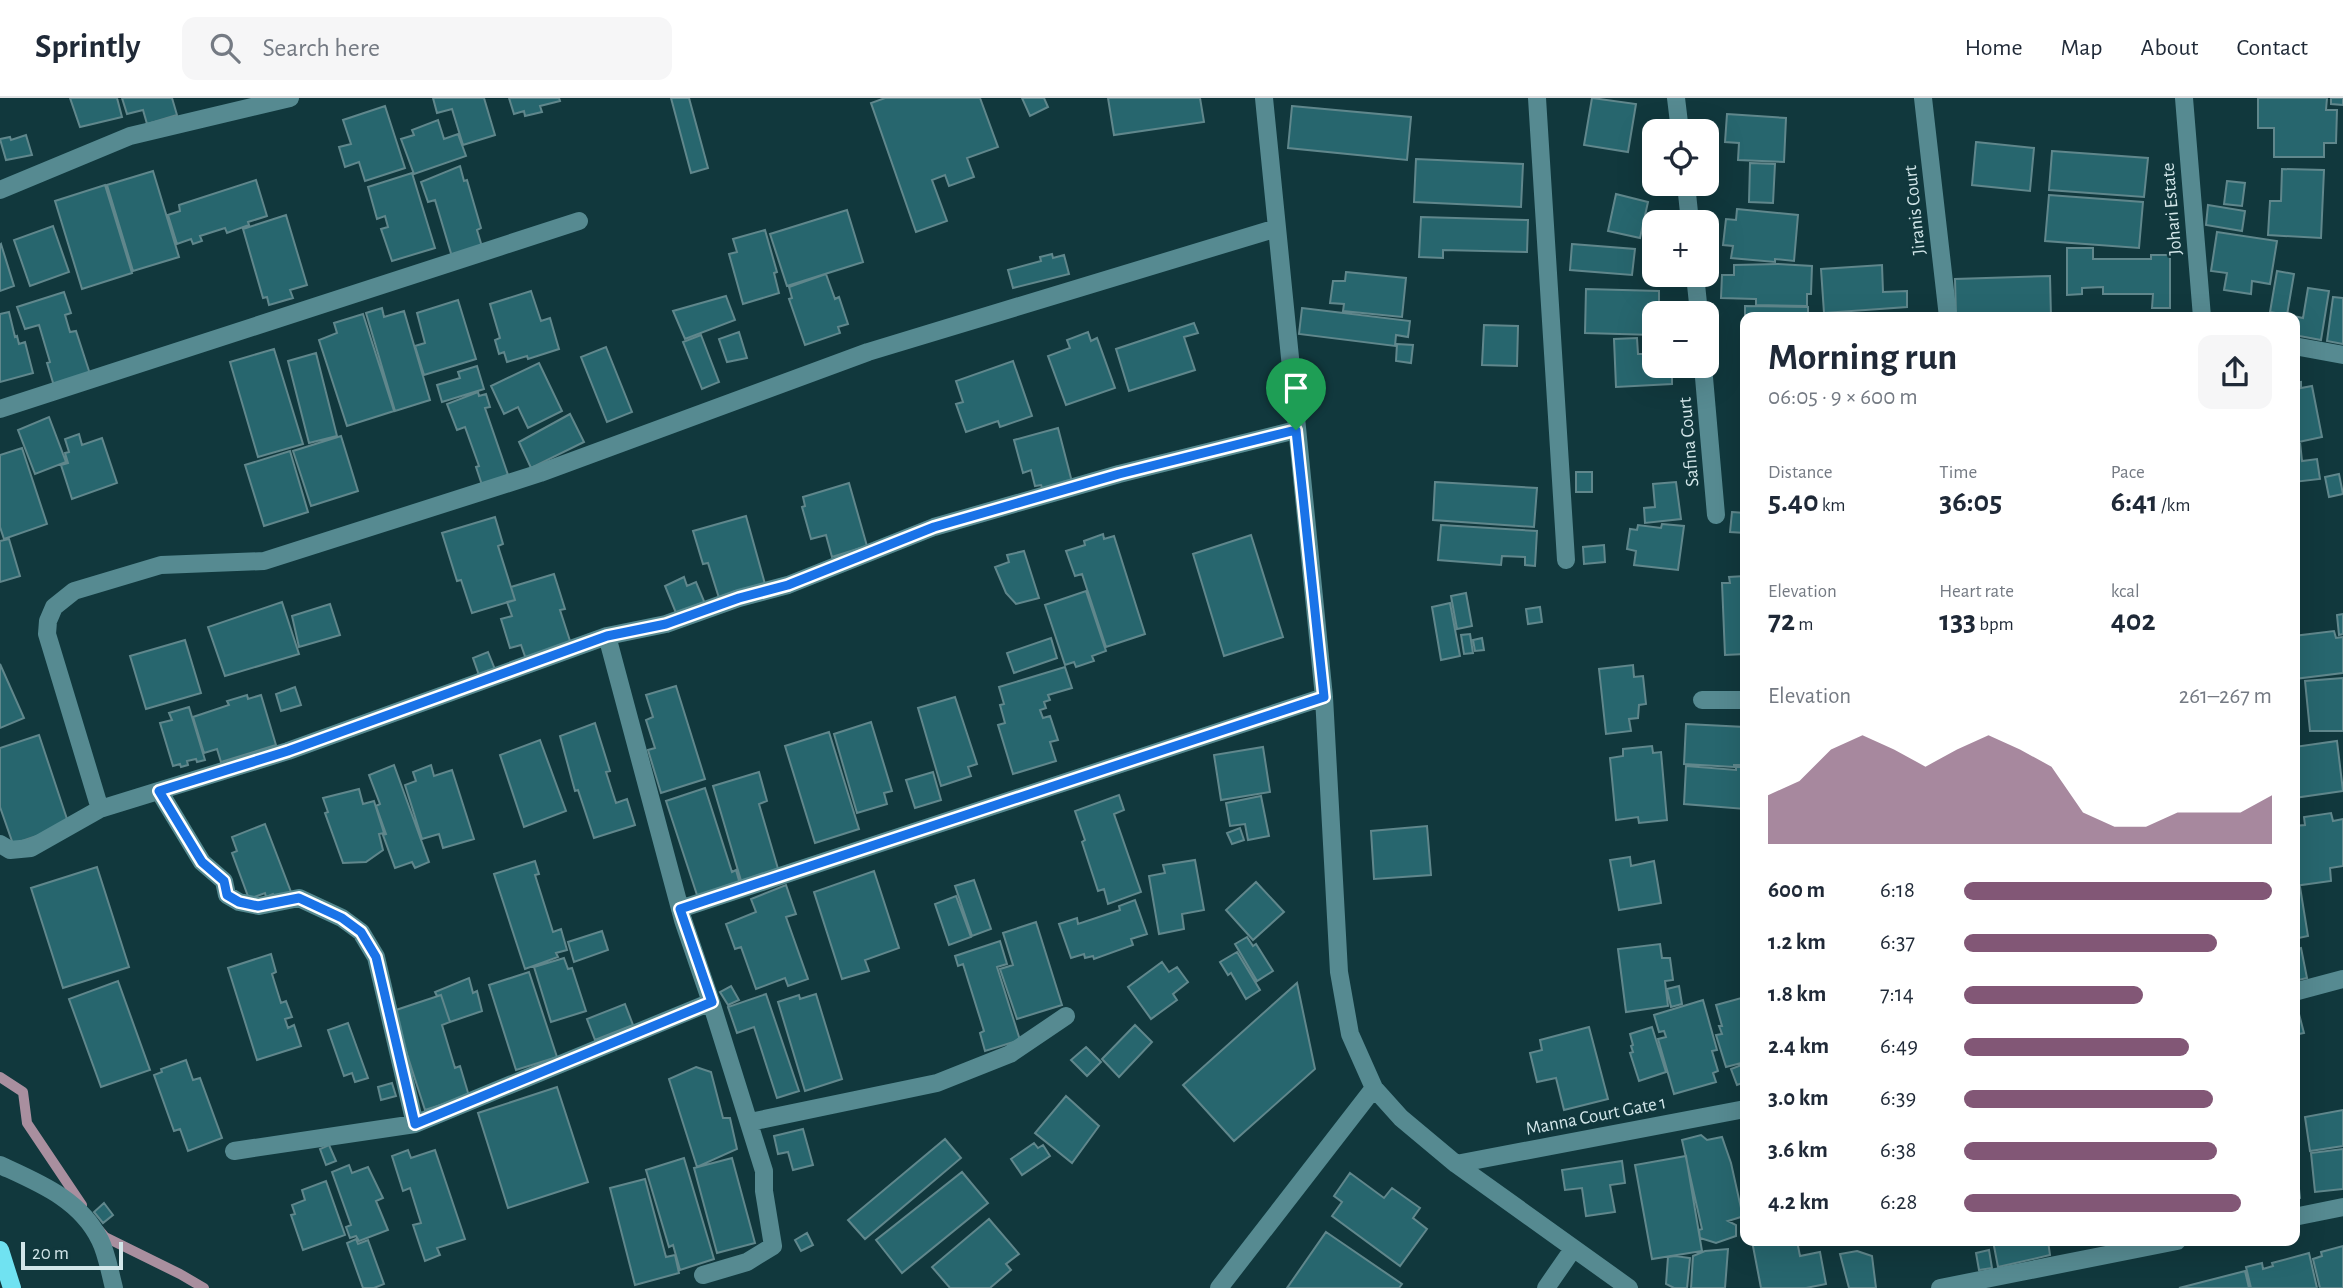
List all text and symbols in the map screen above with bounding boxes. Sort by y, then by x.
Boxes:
search box [182,17,672,80]
icon: search [206,29,244,67]
text: Sprintly [35,31,140,64]
text: Search here [262,35,380,61]
text: Home [1965,36,2023,60]
text: Map [2061,36,2103,60]
text: About [2141,36,2198,60]
text: Contact [2236,36,2308,60]
map controls [1642,119,1719,378]
button: locate [1642,119,1719,196]
street label: Johari Estate [2158,162,2186,256]
street label: Jiranis Court [1901,164,1929,256]
button: + [1642,210,1719,287]
button: − [1642,301,1719,378]
button: share [2198,335,2272,409]
text: Morning run [1768,339,1957,377]
pin [1266,358,1326,430]
icon: arrive [1277,369,1315,407]
text: 06:05 · 9 × 600 m [1768,386,1918,409]
street label: Safina Court [1676,396,1702,488]
text: Distance [1768,463,1832,482]
text: Time [1939,463,1977,482]
text: Pace [2111,463,2145,482]
text: 5.40 [1768,487,1819,517]
text: 36:05 [1939,487,2002,517]
text: 6:41 [2111,487,2158,517]
text: km [1819,496,1846,515]
text: /km [2158,496,2190,515]
text: Elevation [1768,582,1837,601]
text: Heart rate [1939,582,2014,601]
text: kcal [2111,582,2140,601]
text: 72 [1768,606,1795,636]
text: 133 [1939,606,1976,636]
text: 402 [2111,606,2156,636]
text: m [1795,615,1813,634]
text: bpm [1976,615,2014,634]
text: Elevation [1768,685,1851,708]
text: 261–267 m [2179,685,2272,708]
text: 600 m [1768,879,1825,902]
text: 6:18 [1880,879,1915,902]
text: 1.2 km [1768,931,1826,954]
text: 6:37 [1880,931,1915,954]
text: 1.8 km [1768,983,1826,1006]
text: 7:14 [1880,983,1914,1006]
text: 2.4 km [1768,1035,1829,1058]
text: 6:49 [1880,1035,1918,1058]
text: 3.0 km [1768,1087,1829,1110]
text: 6:39 [1880,1087,1916,1110]
street label: Manna Court Gate 1 [1524,1093,1668,1139]
text: 3.6 km [1768,1139,1828,1162]
text: 6:38 [1880,1139,1916,1162]
text: 4.2 km [1768,1191,1829,1214]
text: 6:28 [1880,1191,1917,1214]
scale bar [21,1239,122,1271]
text: 20 m [32,1244,69,1263]

